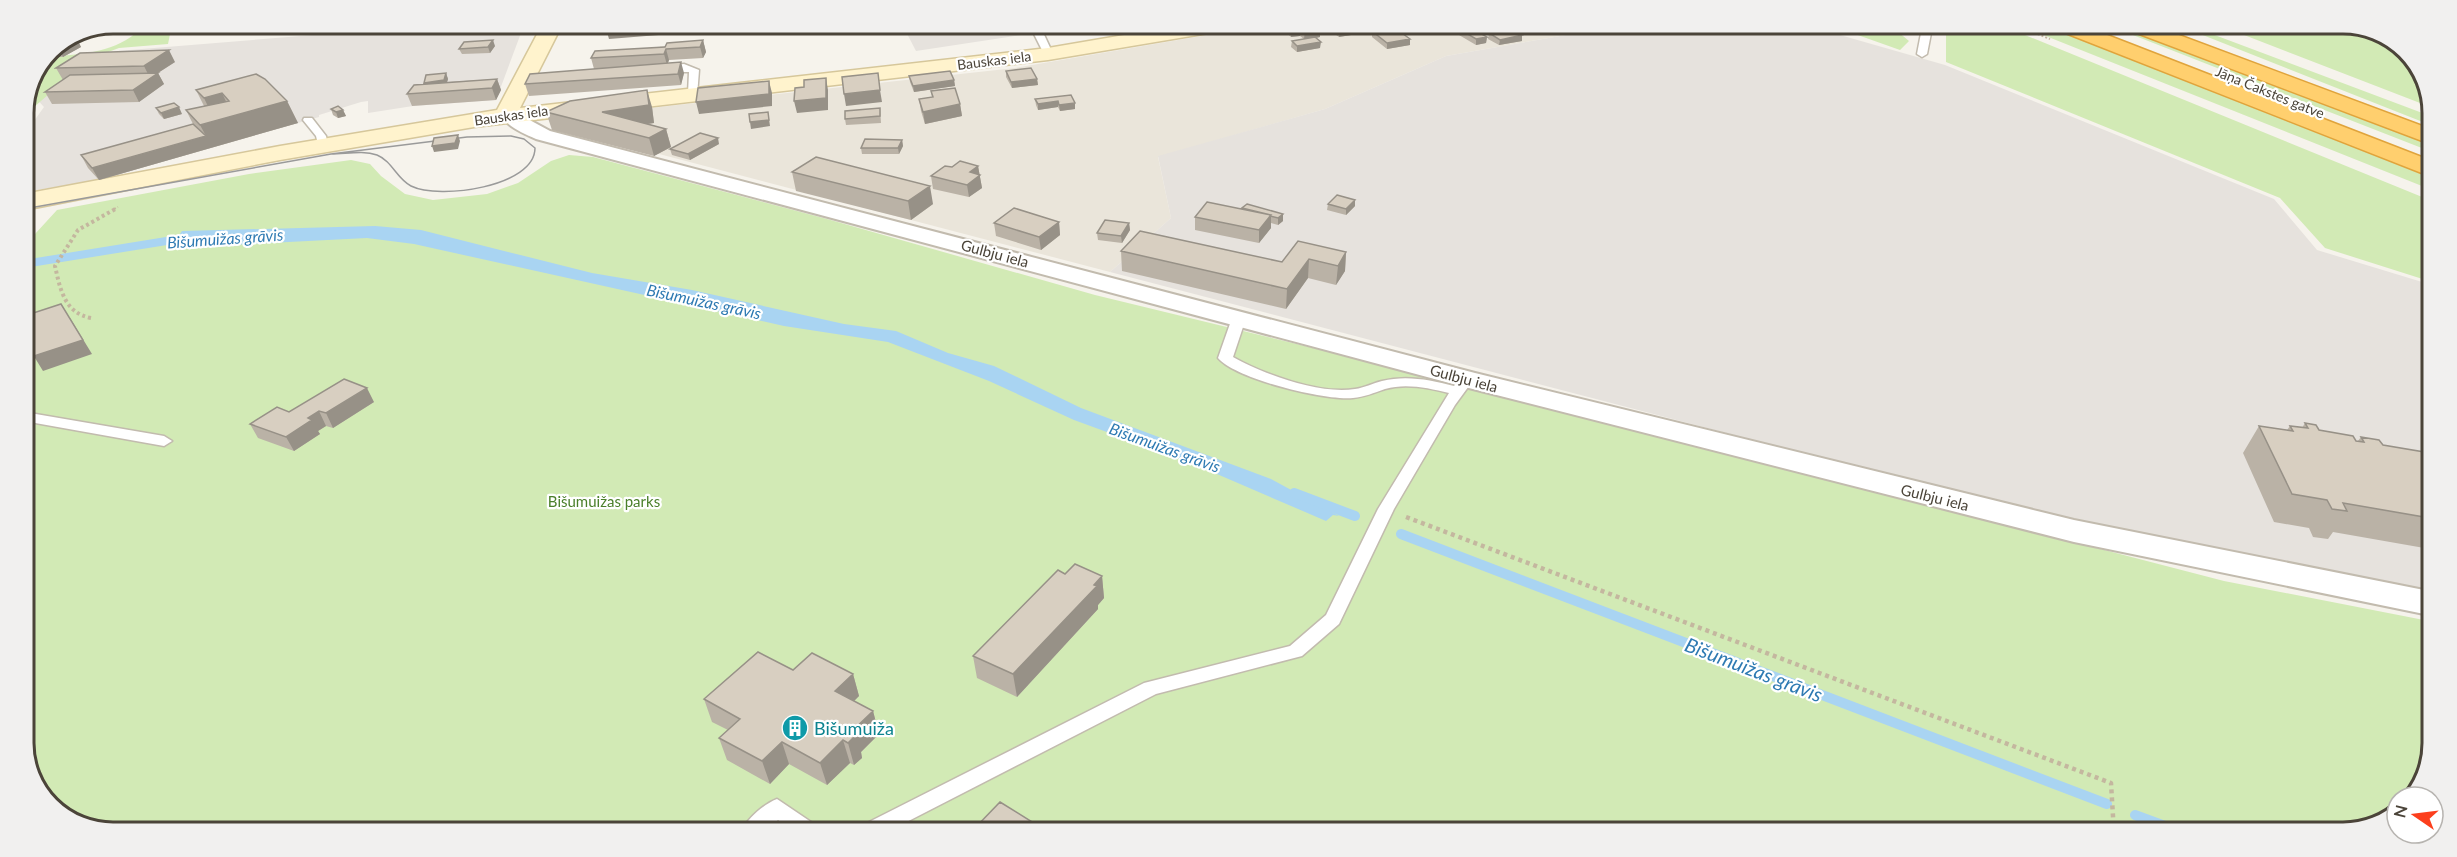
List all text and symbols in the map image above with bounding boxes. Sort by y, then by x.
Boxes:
street label: Bauskas iela [956,47,1032,73]
street label: Jāņa Čakstes gatve [2213,62,2327,122]
street label: Bauskas iela [473,101,549,129]
water label: Bišumuižas grāvis [166,224,284,252]
street label: Gulbju iela [959,235,1031,271]
water label: Bišumuižas grāvis [645,280,763,323]
street label: Gulbju iela [1428,360,1500,396]
water label: Bišumuižas grāvis [1107,418,1224,476]
street label: Gulbju iela [1899,480,1971,514]
park label: Bišumuižas parks [548,492,660,510]
water label: Bišumuižas grāvis [1682,632,1826,706]
building icon: Bišumuiža [780,713,810,743]
place label: Bišumuiža [814,717,894,739]
north arrow [2385,785,2445,845]
text: N [2389,803,2411,820]

